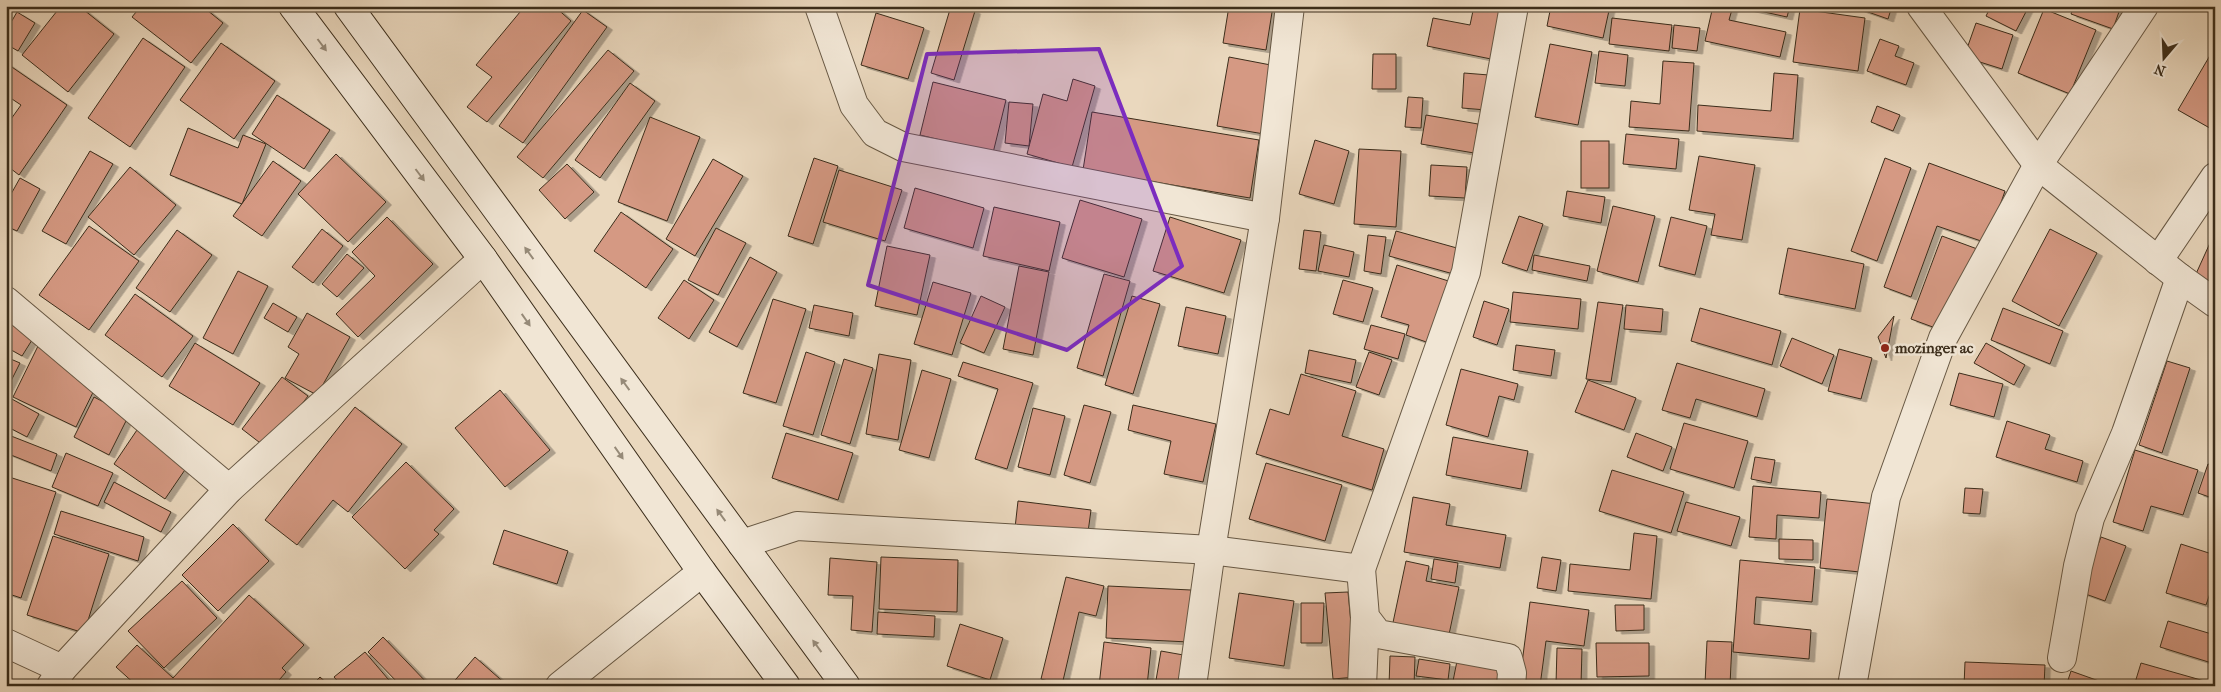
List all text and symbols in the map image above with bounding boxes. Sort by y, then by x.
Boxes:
north arrow [2138,32,2188,82]
one-way arrow [317,38,327,52]
text: N [2152,60,2168,80]
one-way arrow [414,168,425,181]
one-way arrow [524,246,534,260]
one-way arrow [521,314,531,327]
place label: mozinger ac [1894,339,1974,357]
marker: mozinger ac [1879,342,1891,354]
one-way arrow [620,377,630,391]
one-way arrow [614,447,624,460]
one-way arrow [716,508,726,522]
one-way arrow [812,640,822,653]

